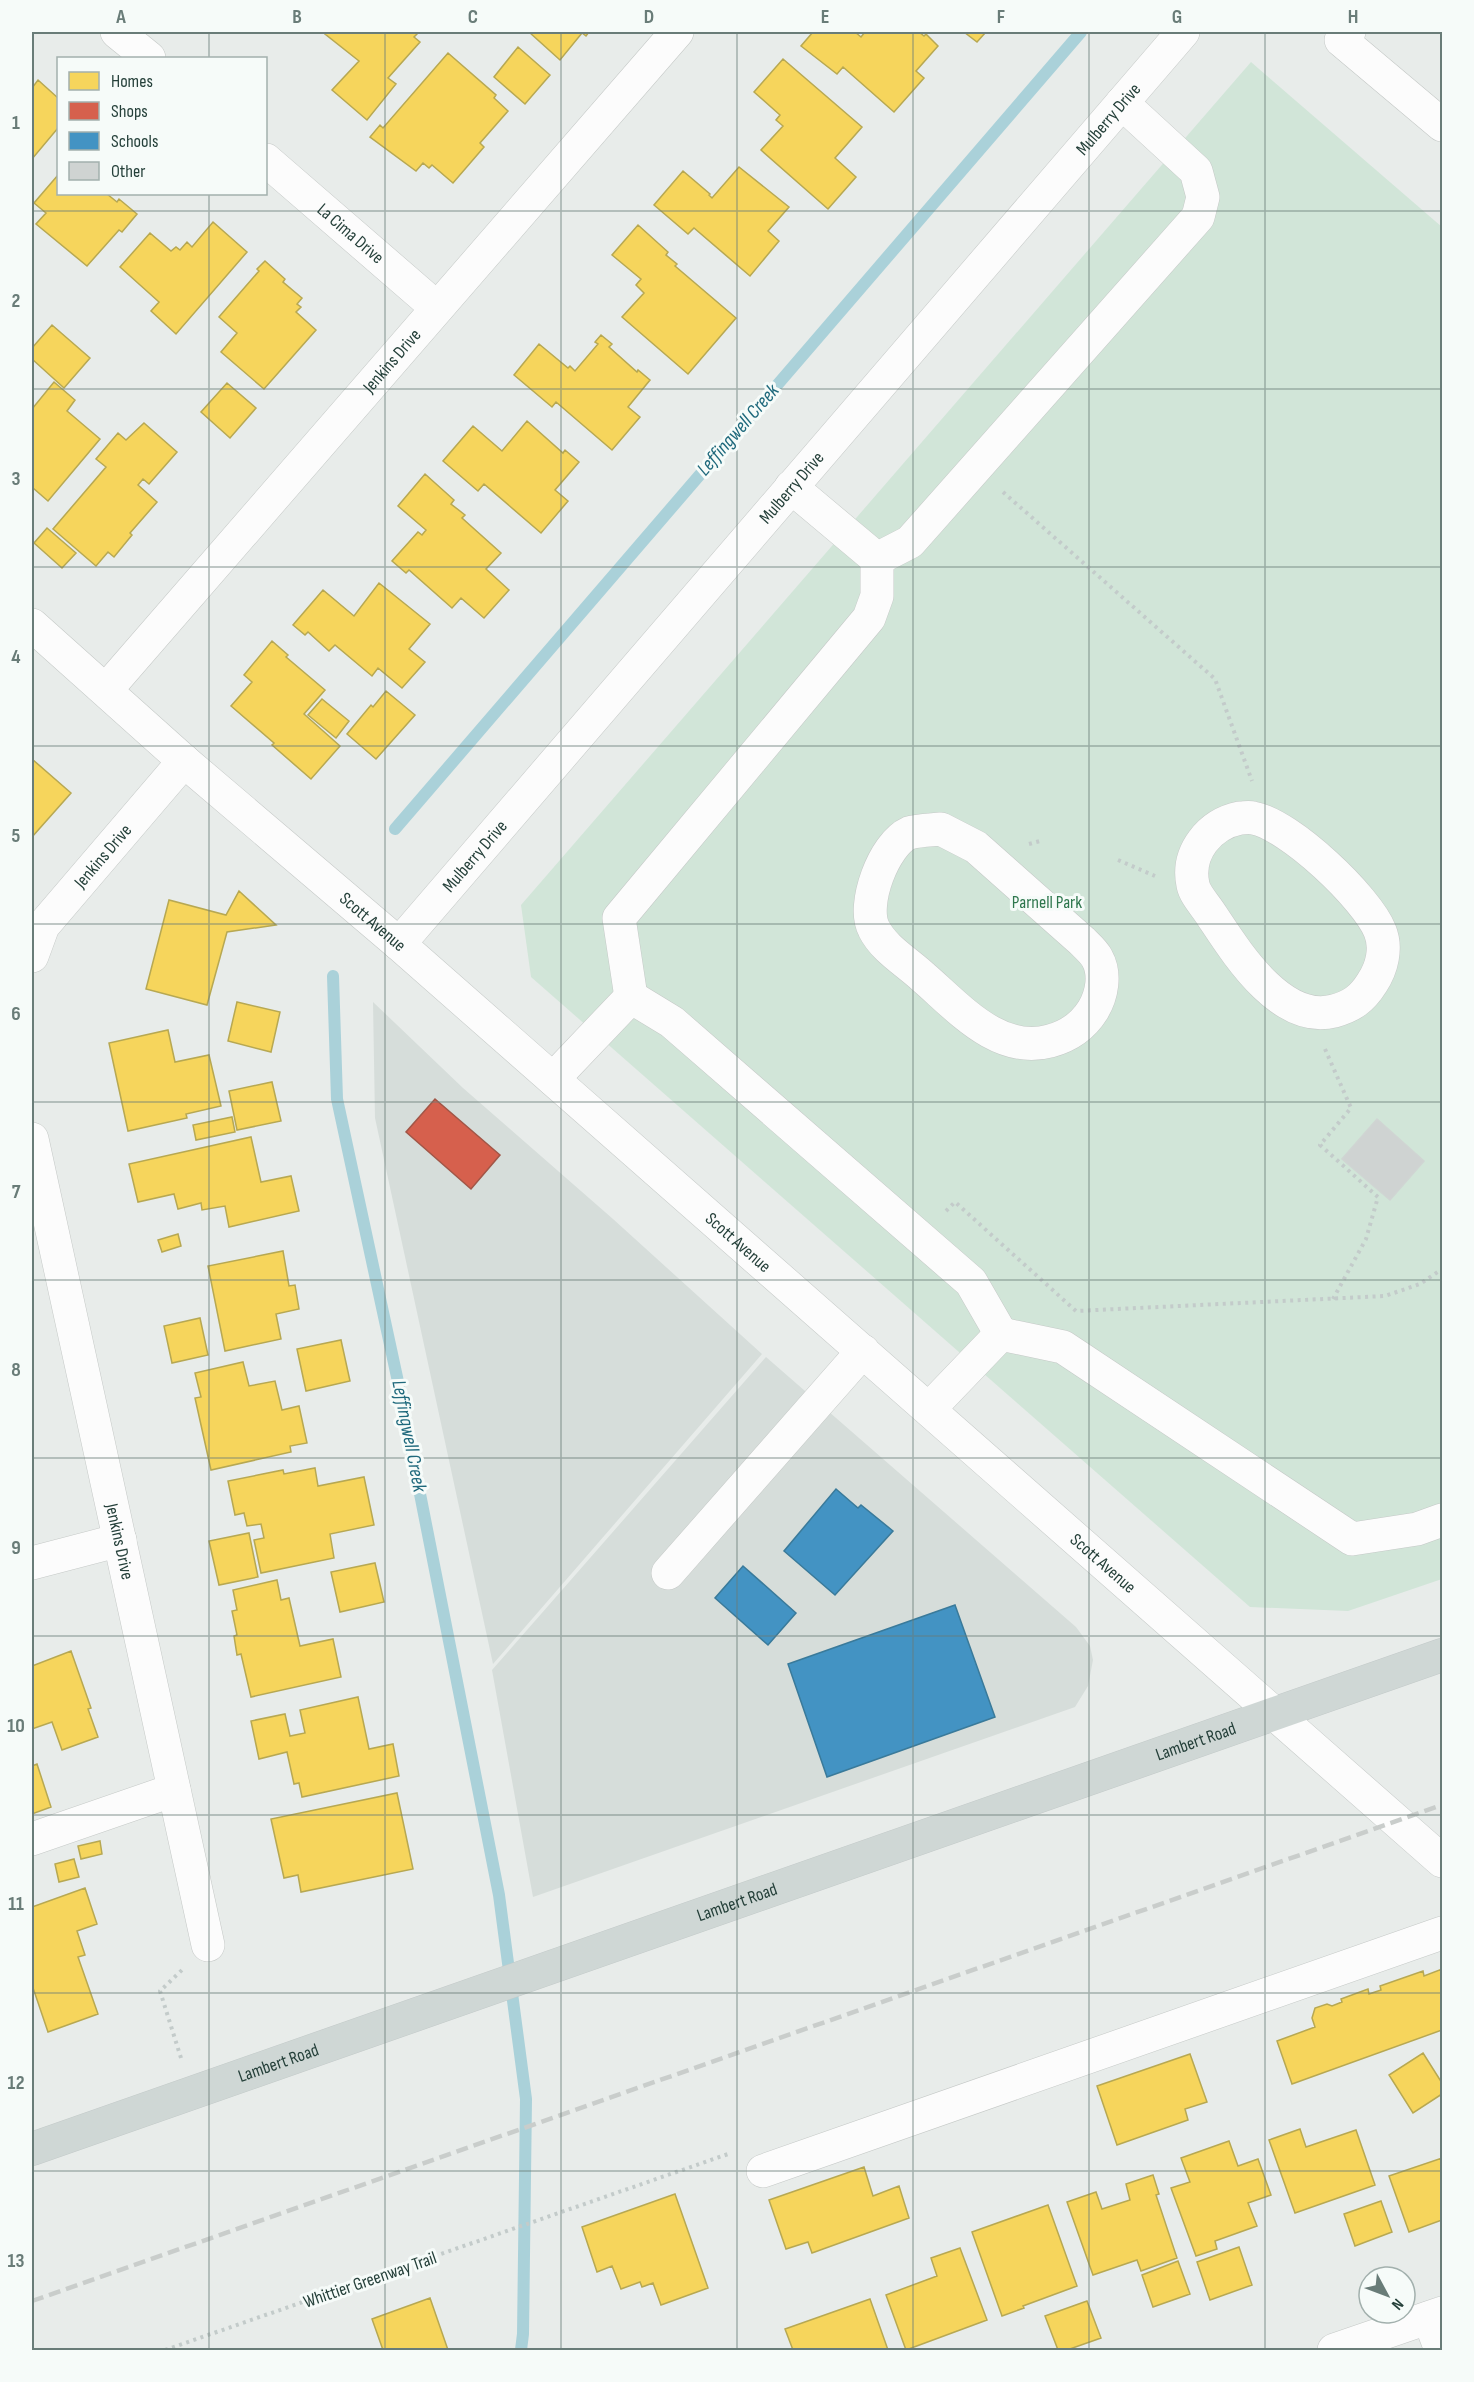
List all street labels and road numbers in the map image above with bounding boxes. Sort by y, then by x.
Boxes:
street label: Mulberry Drive [1072,79,1145,159]
street label: La Cima Drive [313,199,388,268]
street label: Jenkins Drive [358,325,425,398]
street label: Mulberry Drive [755,447,828,528]
street label: Mulberry Drive [438,816,511,896]
street label: Jenkins Drive [69,820,136,893]
street label: Scott Avenue [336,888,410,956]
street label: Scott Avenue [701,1208,775,1277]
street label: Jenkins Drive [101,1500,138,1582]
street label: Scott Avenue [1066,1529,1140,1598]
street label: Lambert Road [1153,1718,1239,1765]
street label: Lambert Road [694,1878,780,1926]
street label: Lambert Road [235,2039,321,2086]
street label: Whittier Greenway Trail [301,2247,439,2313]

